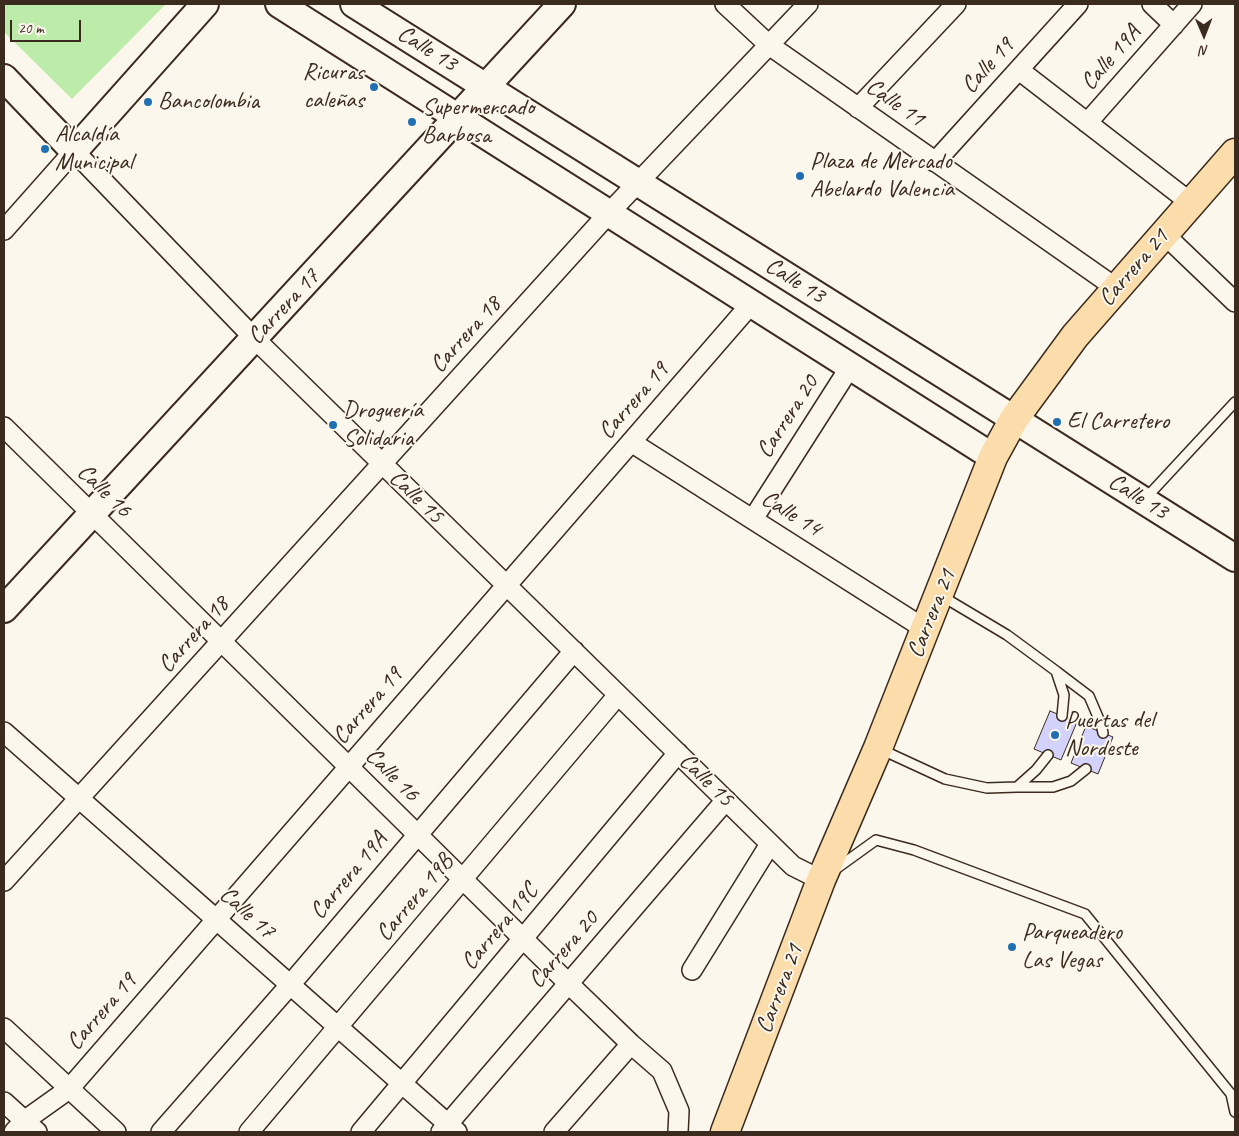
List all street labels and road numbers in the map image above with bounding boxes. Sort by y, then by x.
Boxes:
street label: Calle 19A [1075,19,1147,97]
street label: Calle 13 [392,20,462,78]
street label: Calle 19 [956,32,1020,100]
street label: Calle 11 [860,73,930,133]
street label: Carrera 21 [1093,224,1175,312]
street label: Calle 13 [760,252,830,310]
street label: Carrera 17 [242,263,326,351]
street label: Carrera 18 [424,291,508,379]
street label: Carrera 19 [593,357,675,445]
street label: Carrera 20 [751,370,825,464]
street label: Calle 16 [71,458,137,524]
street label: Calle 15 [383,464,449,530]
street label: Calle 13 [1103,468,1173,526]
street label: Calle 14 [756,485,826,543]
street label: Carrera 21 [901,566,963,662]
street label: Carrera 18 [152,591,236,679]
street label: Carrera 19 [327,662,409,750]
street label: Calle 16 [359,742,425,808]
street label: Calle 15 [673,747,739,813]
street label: Carrera 19A [304,827,394,925]
street label: Carrera 19B [370,848,460,948]
street label: Carrera 19C [456,878,544,976]
street label: Calle 17 [213,881,281,945]
street label: Carrera 20 [523,906,605,994]
street label: Carrera 21 [750,941,810,1037]
street label: Carrera 19 [61,968,143,1056]

